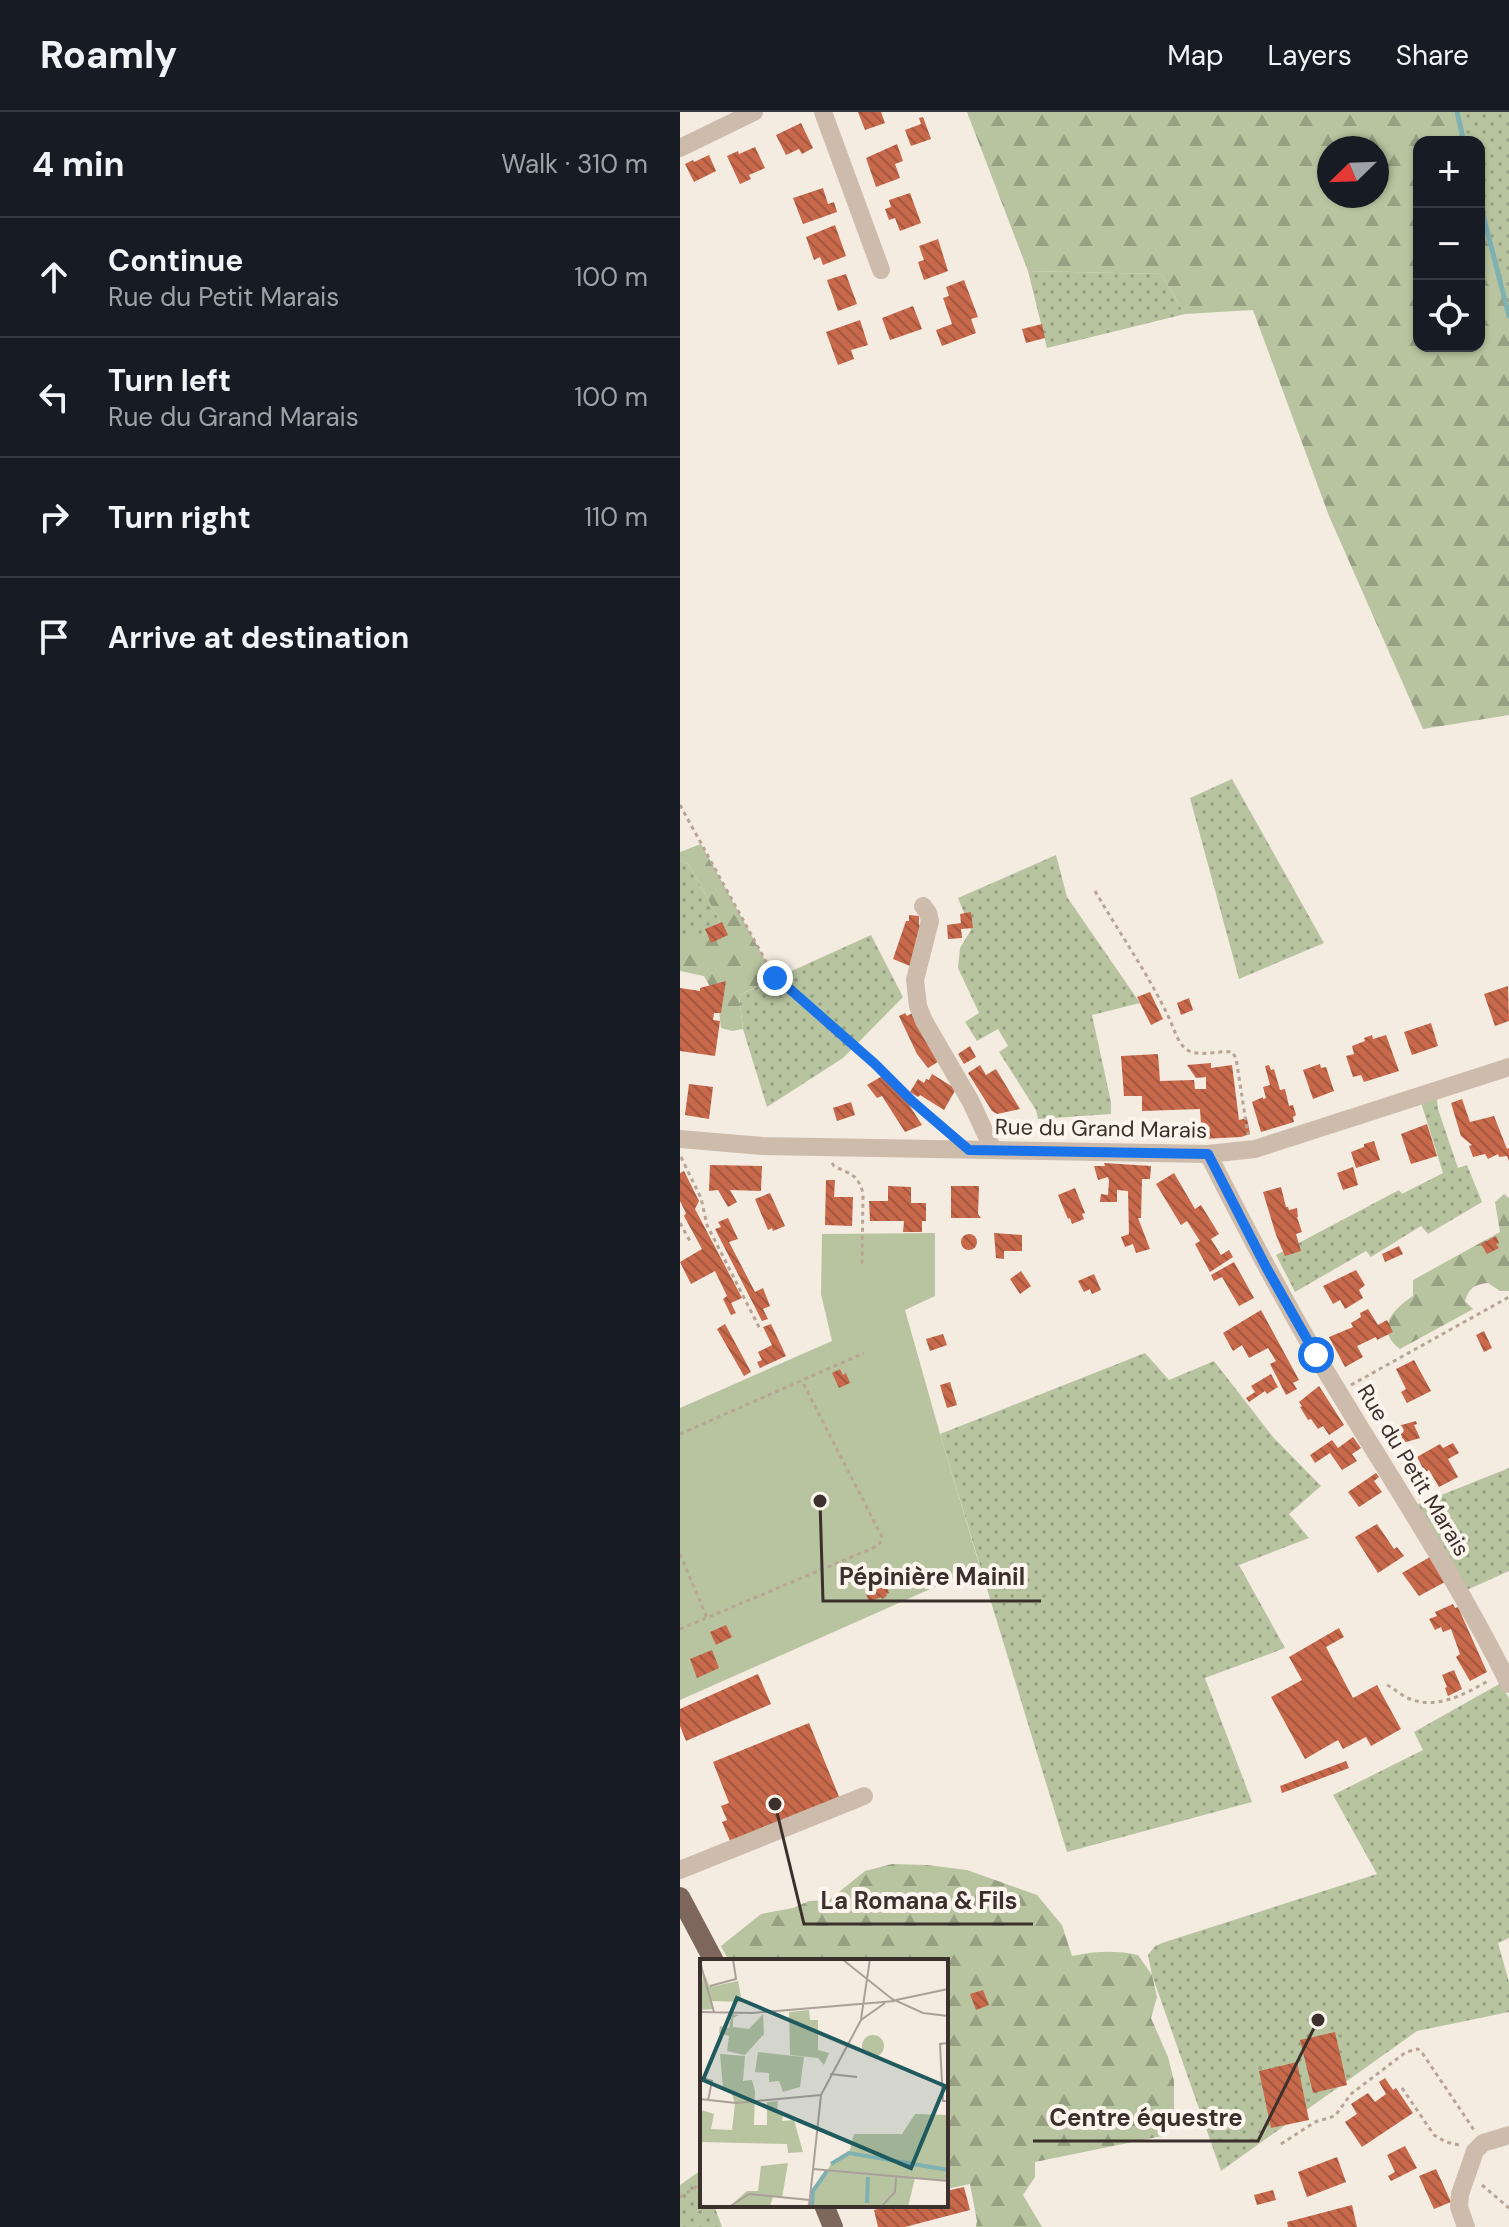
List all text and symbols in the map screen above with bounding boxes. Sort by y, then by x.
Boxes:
text: Roamly [40,30,177,80]
text: Map [1167,37,1224,74]
text: Layers [1268,37,1352,74]
text: Share [1396,37,1469,74]
north arrow [1317,136,1389,208]
map controls [1413,136,1485,352]
button: + [1413,136,1485,208]
text: 4 min [32,142,124,187]
text: Walk · 310 m [501,147,648,181]
button: − [1413,208,1485,280]
text: Continue [108,241,243,280]
icon: ahead [32,255,76,299]
text: 100 m [574,260,648,294]
text: Rue du Petit Marais [108,280,339,314]
button: locate [1413,280,1485,352]
text: Turn left [108,361,231,400]
icon: left [32,375,76,419]
text: 100 m [574,380,648,414]
text: Rue du Grand Marais [108,400,359,434]
icon: right [32,495,76,539]
text: Turn right [108,498,251,537]
text: 110 m [584,500,648,534]
icon: arrive [32,615,76,659]
text: Arrive at destination [108,618,409,657]
route end [757,960,793,996]
street label: Rue du Grand Marais [995,1112,1207,1145]
route start [1298,1337,1334,1373]
street label: Rue du Petit Marais [1351,1379,1476,1562]
callout: Pépinière Mainil [823,1553,1041,1601]
text: Pépinière Mainil [839,1561,1025,1592]
callout: La Romana & Fils [804,1876,1033,1924]
text: La Romana & Fils [821,1885,1017,1916]
inset map [700,1959,948,2207]
callout: Centre équestre [1033,2093,1258,2141]
text: Centre équestre [1049,2102,1243,2133]

